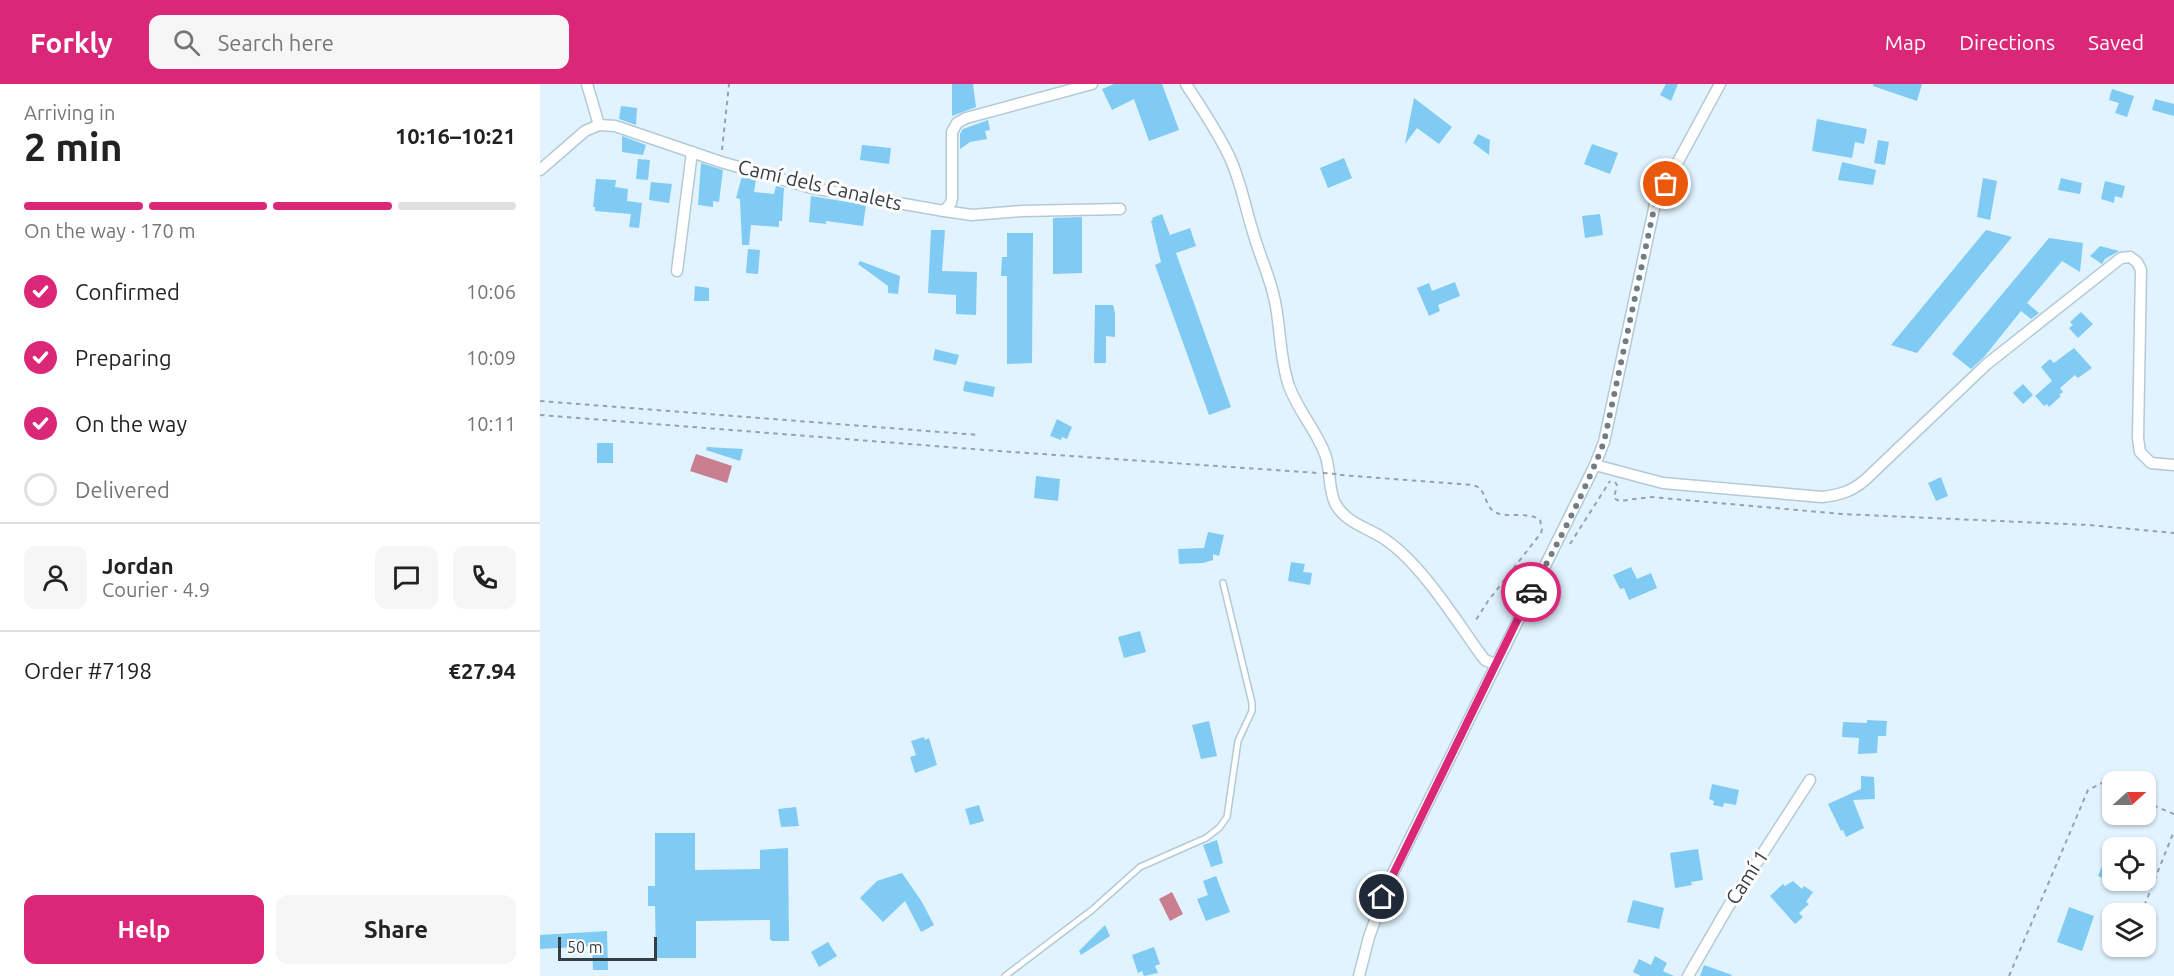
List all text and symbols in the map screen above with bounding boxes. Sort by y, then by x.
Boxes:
search box [149,15,569,69]
icon: search [170,26,203,59]
text: Forkly [30,27,113,58]
text: Search here [218,30,334,55]
text: Map [1885,30,1926,54]
text: Directions [1959,30,2055,54]
text: Saved [2088,30,2144,54]
text: Arriving in [24,101,115,124]
text: 10:16–10:21 [395,123,516,148]
text: 2 min [24,125,123,168]
street label: Camí dels Canalets [736,154,904,215]
pin [1640,158,1691,209]
icon: bag [1649,167,1682,200]
text: On the way · 170 m [24,219,196,242]
icon: check [24,275,57,308]
text: Confirmed [75,279,180,304]
text: 10:06 [466,280,516,303]
icon: check [24,341,57,374]
text: Preparing [75,345,172,370]
text: 10:09 [466,346,516,369]
icon: check [24,407,57,440]
text: On the way [75,411,187,436]
text: 10:11 [466,412,516,435]
text: Delivered [75,477,170,502]
button: person [24,546,87,609]
button: chat [375,546,438,609]
button: phone [453,546,516,609]
text: Jordan [102,553,174,578]
courier [1501,562,1561,622]
icon: car [1515,576,1548,609]
text: Courier · 4.9 [102,578,210,601]
text: Order #7198 [24,658,152,683]
text: €27.94 [449,658,516,683]
north arrow [2102,771,2156,825]
map controls [2102,771,2156,957]
button: locate [2102,837,2156,891]
street label: Camí 1 [1720,845,1773,908]
pin [1356,871,1407,922]
icon: home [1365,880,1398,913]
button: Help [24,895,264,964]
button: Share [276,895,516,964]
button: layers [2102,903,2156,957]
scale bar [558,934,657,962]
text: 50 m [567,938,603,956]

